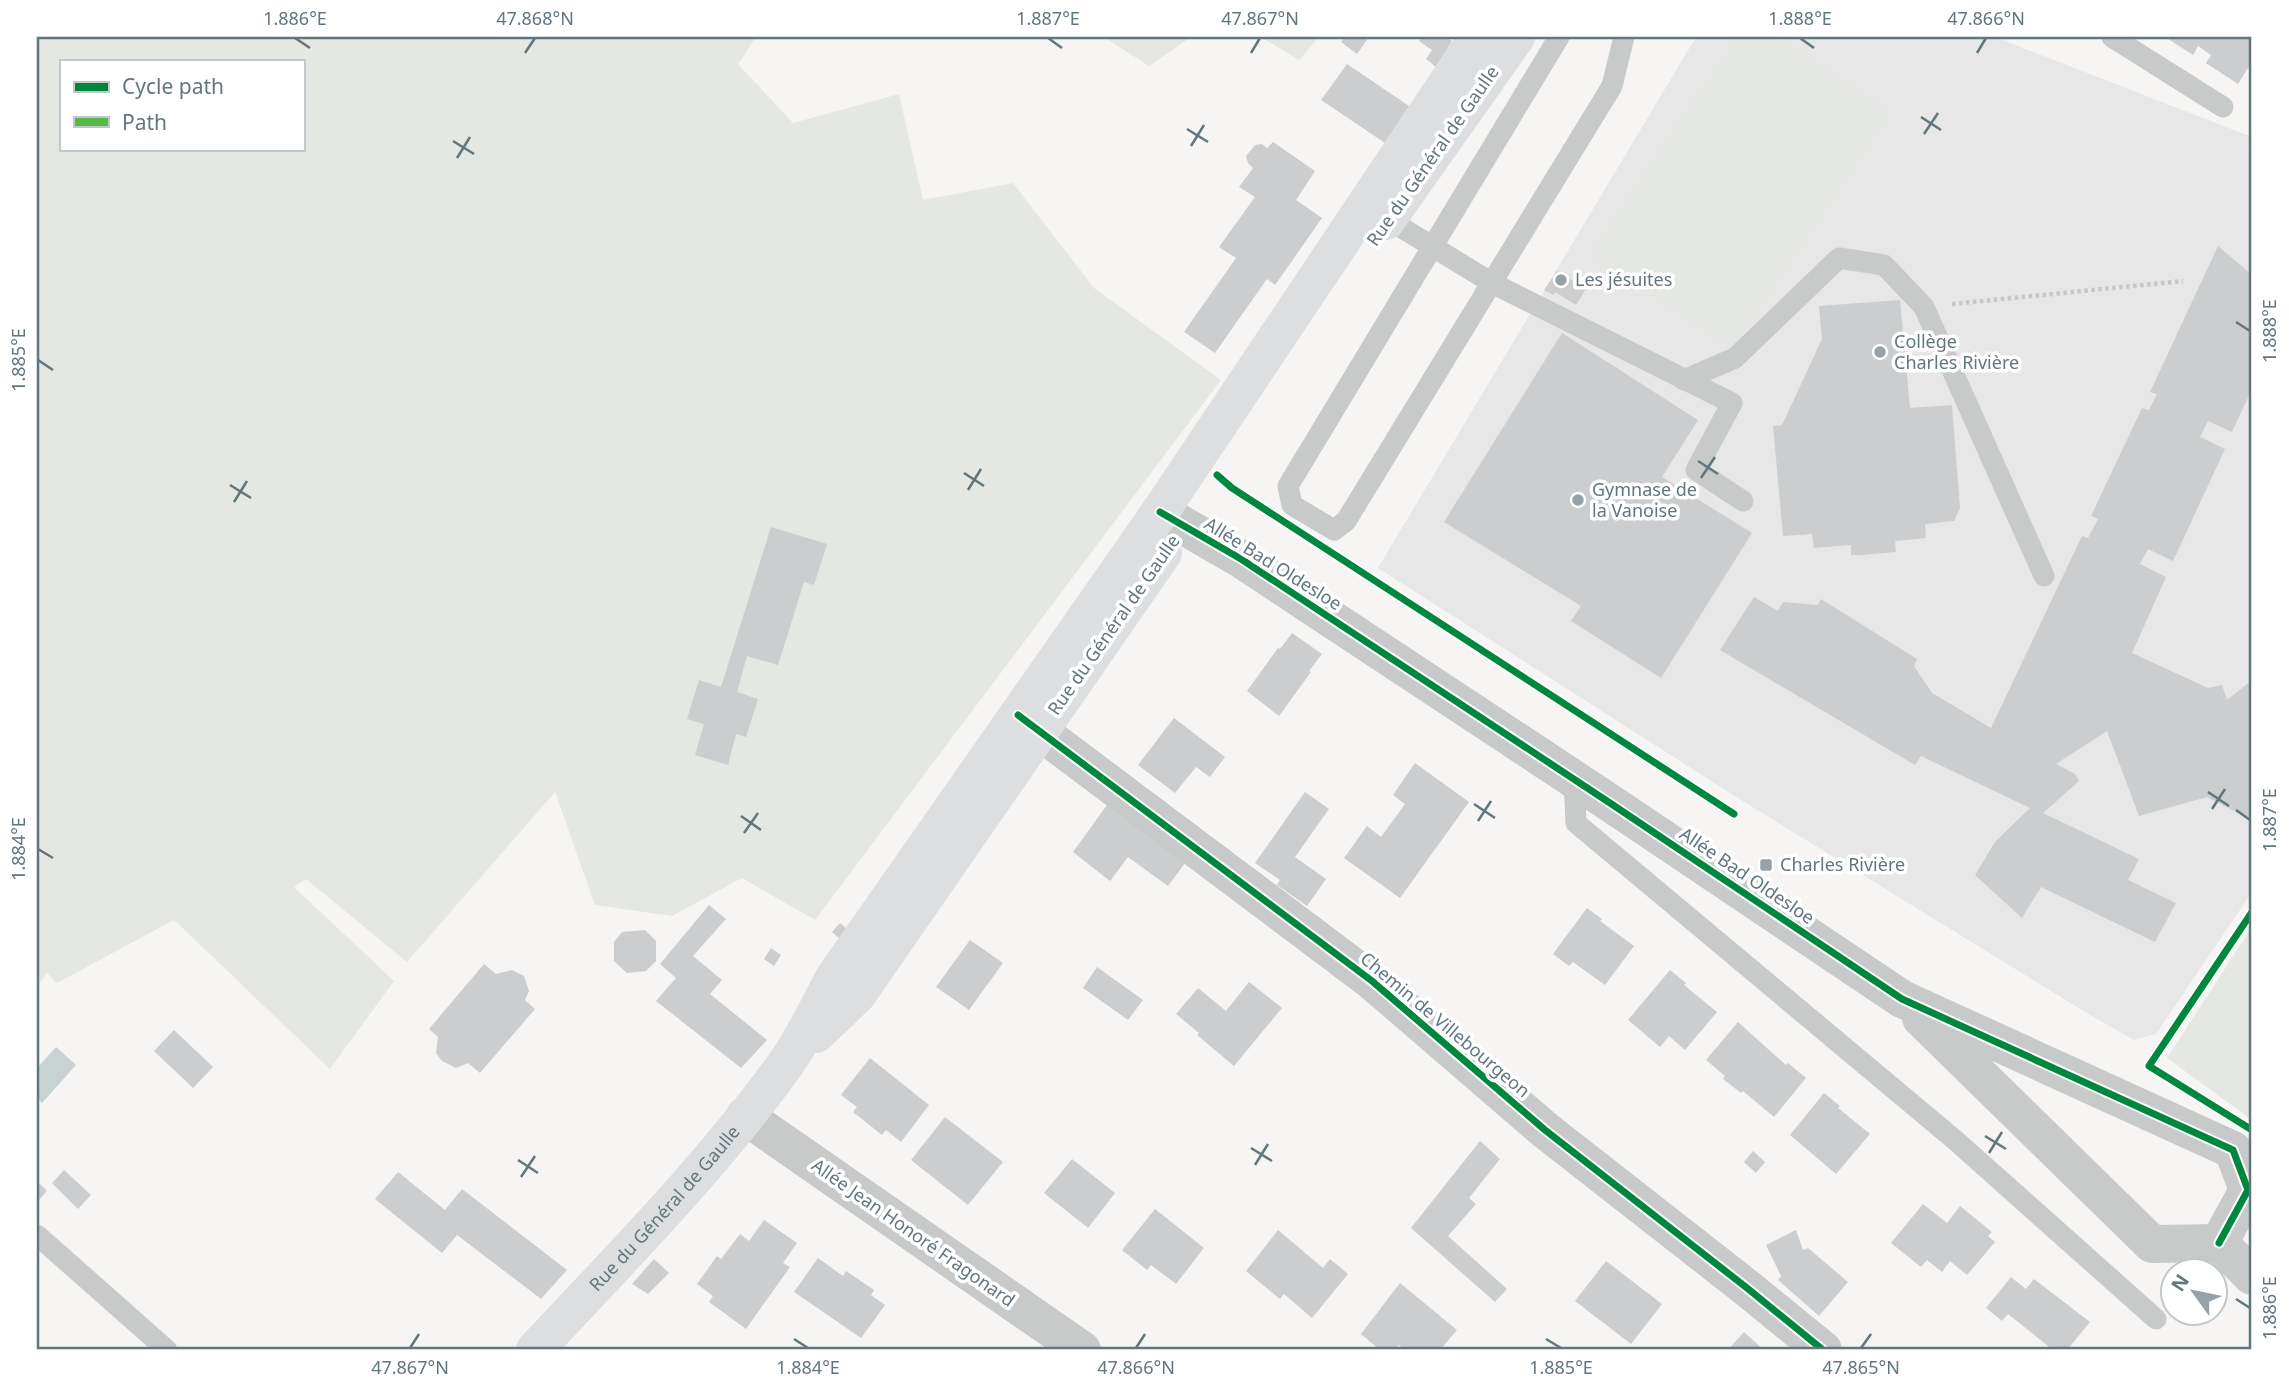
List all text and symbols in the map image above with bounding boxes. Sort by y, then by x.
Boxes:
text: 1.886°E [263,6,327,30]
text: 47.868°N [496,6,574,30]
text: 1.887°E [1016,6,1080,30]
text: 47.867°N [1221,6,1299,30]
text: 1.888°E [1768,6,1832,30]
text: 47.866°N [1947,6,2025,30]
legend [60,60,304,150]
street label: Rue du Général de Gaulle [1361,61,1504,250]
text: Cycle path [122,72,224,100]
text: Path [122,108,167,136]
place label: Les jésuites [1575,267,1672,291]
marker: Les jésuites [1553,272,1569,288]
text: 1.888°E [2257,299,2281,363]
text: 1.885°E [6,328,30,392]
place label: Collège Charles Rivière [1894,329,2019,374]
marker: Collège Charles Rivière [1872,344,1888,360]
place label: Gymnase de la Vanoise [1592,477,1697,522]
marker: Gymnase de la Vanoise [1570,492,1586,508]
street label: Allée Bad Oldesloe [1200,511,1347,615]
street label: Rue du Général de Gaulle [1042,530,1185,719]
text: 1.887°E [2257,788,2281,852]
text: 1.884°E [6,817,30,881]
street label: Allée Bad Oldesloe [1676,821,1820,929]
place label: Charles Rivière [1780,852,1905,876]
marker: Charles Rivière [1758,857,1774,873]
street label: Chemin de Villebourgeon [1356,946,1535,1102]
street label: Rue du Général de Gaulle [583,1120,745,1296]
street label: Allée Jean Honoré Fragonard [807,1153,1020,1312]
north arrow [2160,1258,2230,1328]
text: N [2165,1269,2195,1296]
text: 1.886°E [2257,1276,2281,1340]
text: 47.867°N [371,1355,449,1379]
text: 1.884°E [776,1355,840,1379]
text: 47.866°N [1097,1355,1175,1379]
text: 1.885°E [1529,1355,1593,1379]
text: 47.865°N [1822,1355,1900,1379]

